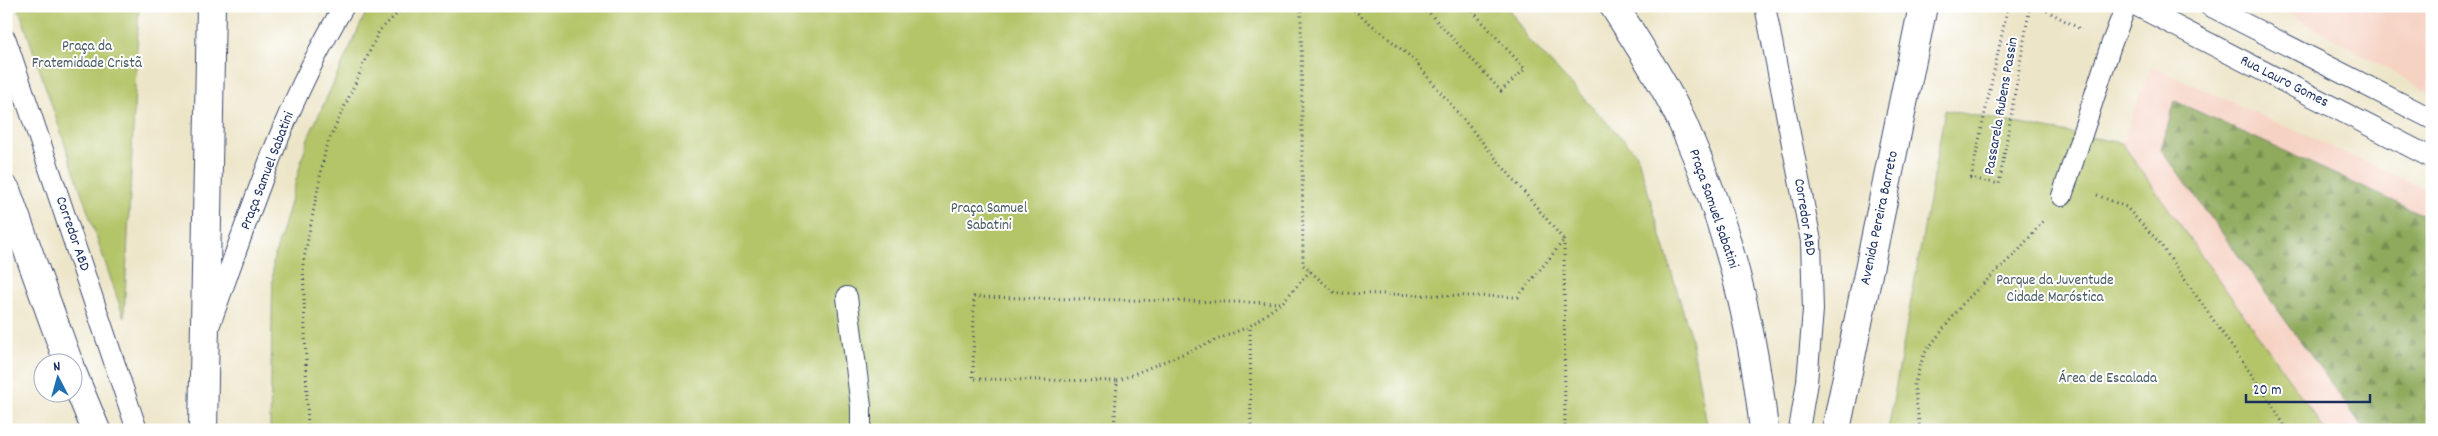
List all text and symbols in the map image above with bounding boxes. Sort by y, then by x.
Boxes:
street label: Passarela Rubens Passin [1979,35,2025,177]
park label: Praça da Fratemidade Cristã [32,36,143,75]
street label: Rua Lauro Gomes [2236,50,2332,114]
street label: Praça Samuel Sabatini [235,108,301,233]
street label: Praça Samuel Sabatini [1682,146,1744,272]
street label: Avenida Pereira Barreto [1855,149,1905,287]
street label: Corredor ABD [1787,177,1821,257]
street label: Corredor ABD [49,194,95,274]
park label: Praça Samuel Sabatini [951,198,1028,237]
park label: Parque da Juventude Cidade Maróstica [1996,270,2114,309]
north arrow [32,354,82,404]
text: N [52,357,61,377]
park label: Área de Escalada [2059,368,2158,390]
scale bar [2246,371,2369,403]
text: 20 m [2253,380,2281,402]

